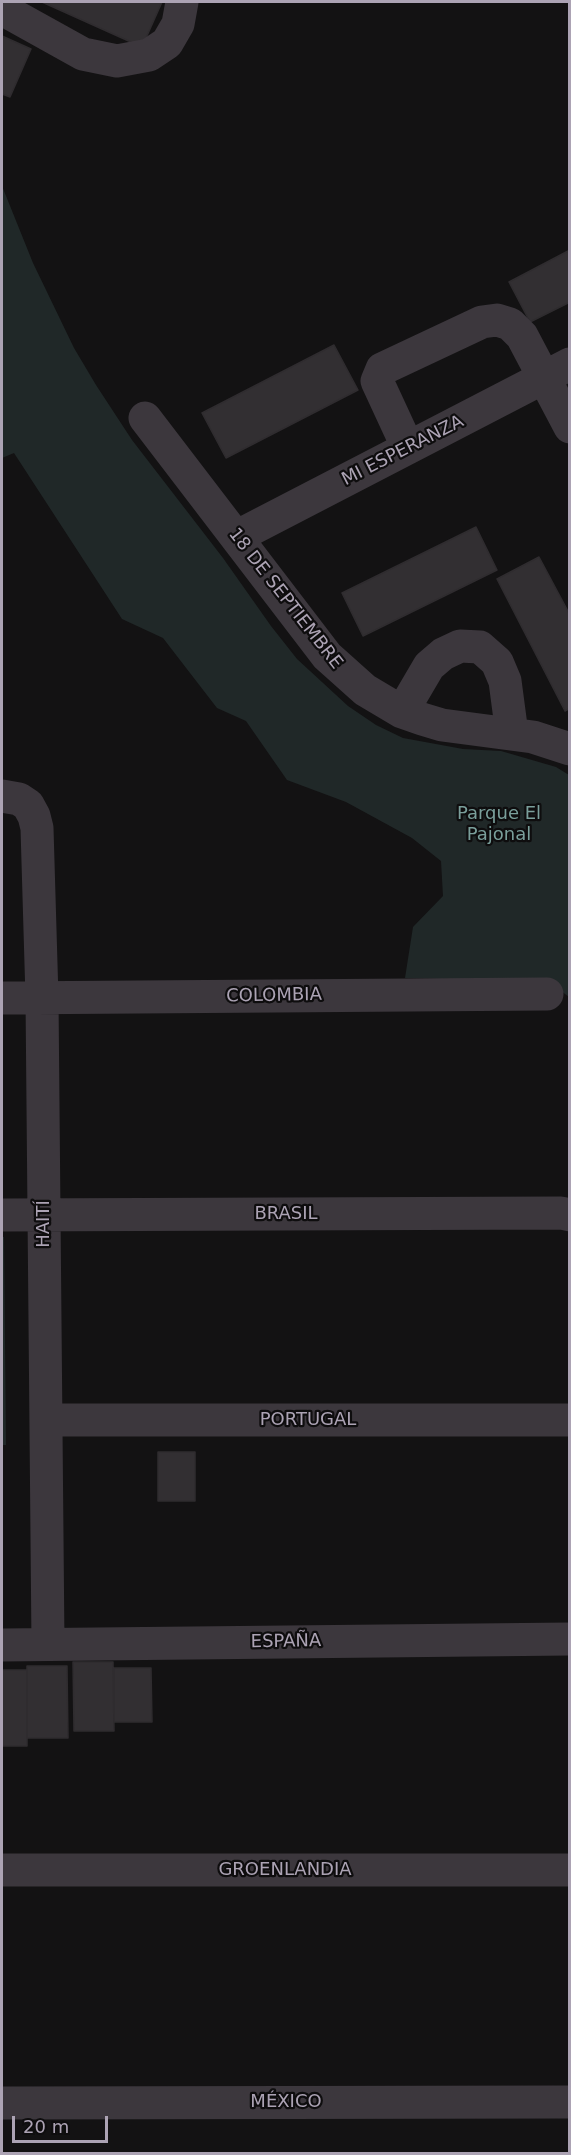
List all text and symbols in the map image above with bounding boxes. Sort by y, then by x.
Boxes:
street label: MI ESPERANZA [338,411,468,491]
street label: 18 DE SEPTIEMBRE [223,524,347,674]
park label: Parque El Pajonal [457,803,541,846]
street label: COLOMBIA [226,984,322,1008]
street label: HAITÍ [33,1200,55,1248]
street label: BRASIL [254,1203,318,1225]
street label: PORTUGAL [260,1409,356,1431]
street label: ESPAÑA [251,1631,321,1653]
street label: GROENLANDIA [218,1859,352,1881]
street label: MÉXICO [250,2091,322,2113]
scale bar [15,2104,111,2142]
text: 20 m [23,2116,69,2137]

